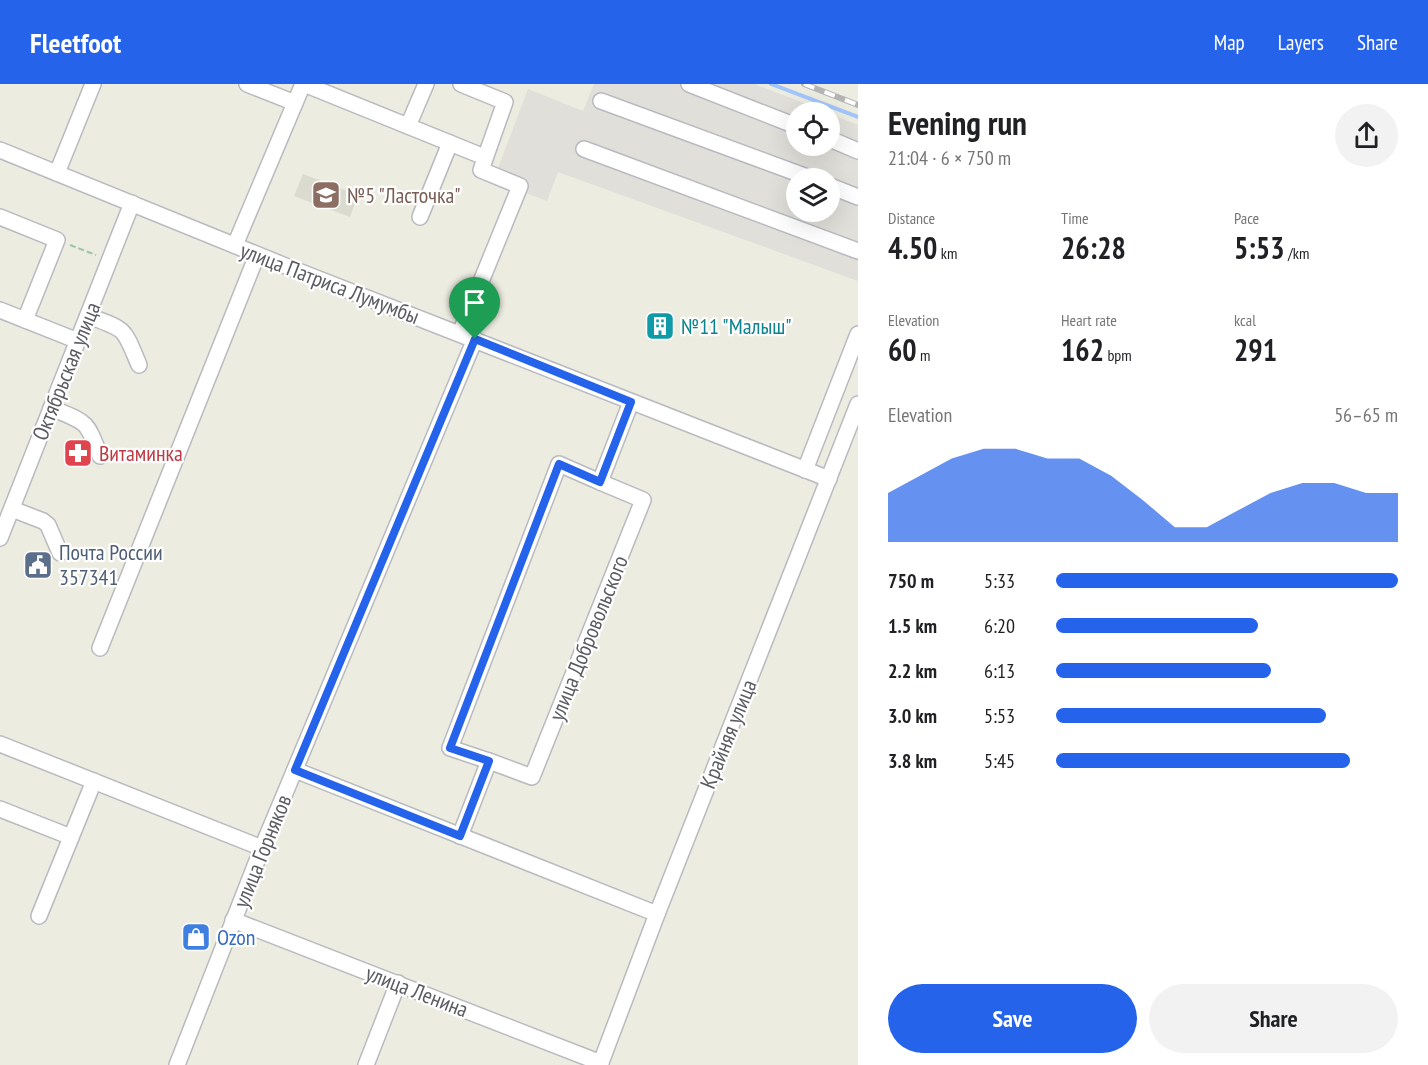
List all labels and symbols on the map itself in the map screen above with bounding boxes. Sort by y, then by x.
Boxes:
school or university icon: №5 "Ласточка" [310,179,342,211]
place label: №5 "Ласточка" [347,181,461,209]
street label: улица Патриса Лумумбы [236,236,424,330]
pin [449,277,500,339]
street label: Октябрьская улица [26,298,106,444]
building icon: №11 "Малыш" [644,310,676,342]
place label: №11 "Малыш" [681,312,792,340]
pharmacy icon: Витаминка [62,437,94,469]
place label: Витаминка [99,439,183,467]
place label: Почта России 357341 [59,538,163,591]
public building icon: Почта России 357341 [22,549,54,581]
street label: улица Добровольского [542,551,634,725]
street label: Крайняя улица [693,675,763,793]
street label: улица Горняков [227,790,297,912]
shop icon: Ozon [180,921,212,953]
place label: Ozon [217,923,256,951]
street label: улица Ленина [362,959,472,1023]

